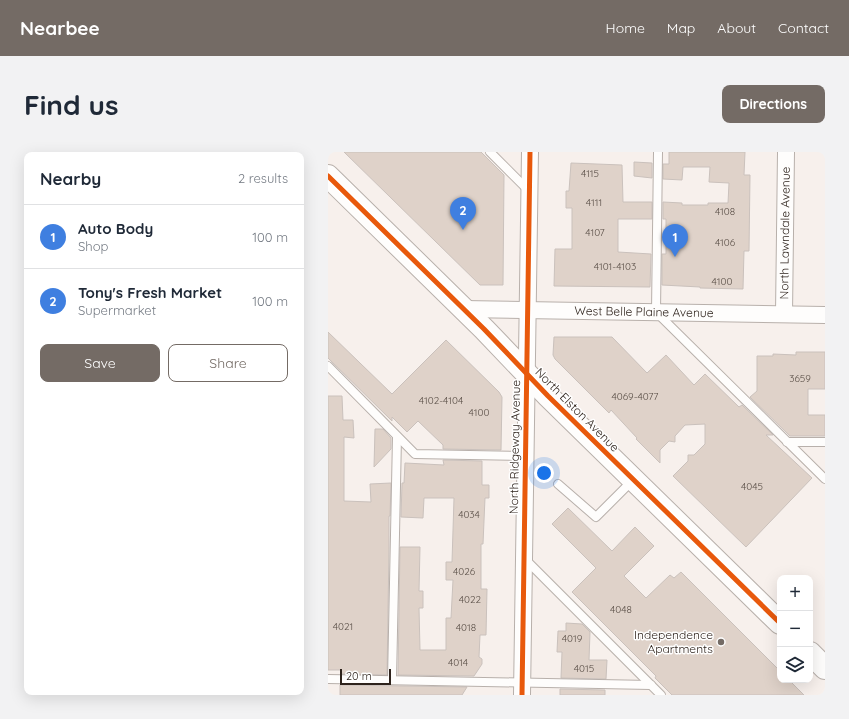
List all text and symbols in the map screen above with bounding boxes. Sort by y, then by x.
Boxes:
text: Nearbee [20,16,100,40]
text: Home [606,19,645,37]
text: Map [667,19,695,37]
text: About [717,19,756,37]
text: Contact [778,19,829,37]
button: Directions [722,85,825,123]
text: Find us [24,87,118,122]
street label: North Lawndale Avenue [776,166,793,299]
house number: 4115 [581,167,599,180]
text: Nearby [40,168,101,189]
text: 2 results [238,170,288,186]
house number: 4111 [586,196,602,209]
pin: 2 [450,197,476,230]
house number: 4108 [715,205,735,218]
text: Auto Body [78,219,153,238]
pin: 1 [662,224,688,257]
house number: 4107 [585,226,605,239]
text: 1 [50,229,56,245]
text: 100 m [252,229,288,245]
house number: 4106 [715,236,736,249]
text: Shop [78,238,108,254]
house number: 4101-4103 [594,260,636,273]
house number: 4100 [712,275,732,288]
text: Tony's Fresh Market [78,283,222,302]
text: 2 [49,293,57,309]
text: 100 m [252,293,288,309]
text: Supermarket [78,302,156,318]
street label: West Belle Plaine Avenue [574,303,714,320]
button: Save [40,344,160,382]
button: Share [168,344,288,382]
street label: North Elston Avenue [532,365,623,455]
house number: 3659 [789,372,811,385]
street label: North Ridgeway Avenue [506,380,523,514]
house number: 4069-4077 [611,390,659,403]
house number: 4102-4104 [419,394,463,407]
house number: 4100 [469,406,489,419]
your location [534,463,554,483]
house number: 4045 [741,480,763,493]
house number: 4034 [458,508,480,521]
house number: 4026 [453,565,476,578]
map controls [777,575,813,683]
button: + [777,575,813,611]
house number: 4022 [459,593,482,606]
house number: 4048 [610,603,632,616]
button: − [777,611,813,647]
house number: 4021 [333,620,353,633]
house number: 4018 [456,621,476,634]
place label: Independence Apartments [634,627,713,656]
house number: 4019 [562,632,583,645]
marker: Independence Apartments [716,637,726,647]
button: layers [777,647,813,683]
house number: 4014 [448,656,468,669]
house number: 4015 [574,662,594,675]
scale bar [340,667,391,686]
text: 20 m [346,669,372,683]

